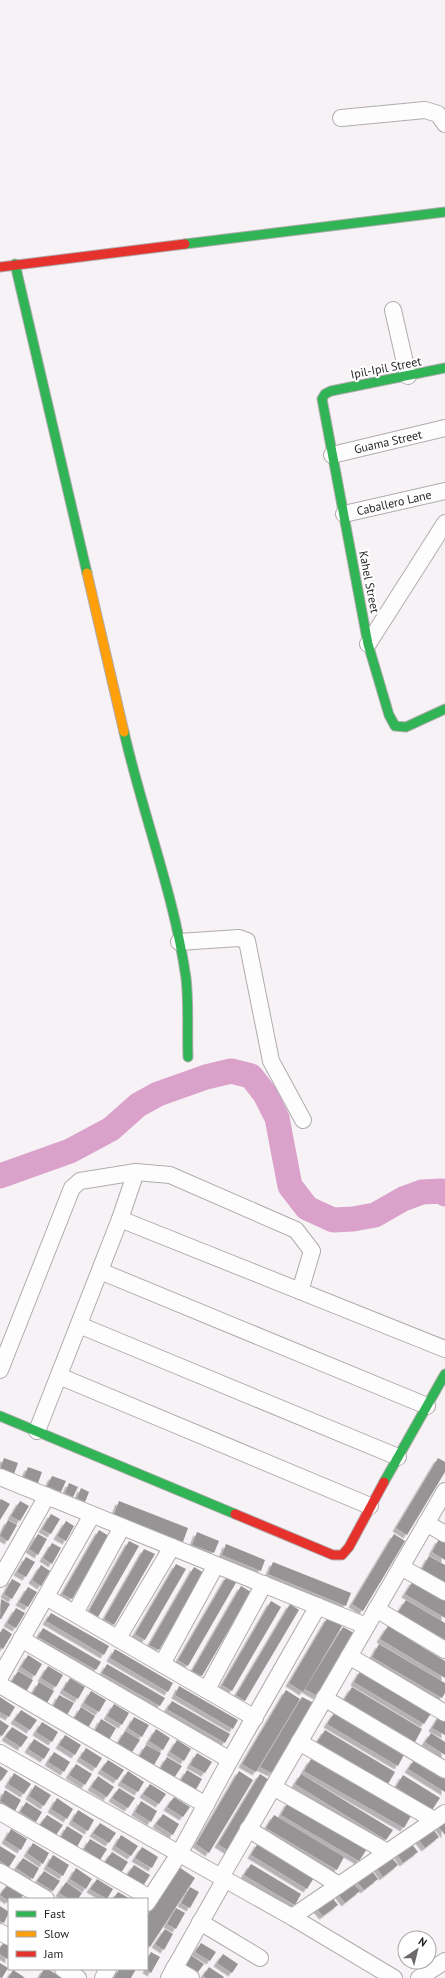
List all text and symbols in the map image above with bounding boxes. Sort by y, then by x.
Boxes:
street label: Ipil-Ipil Street [349,353,422,382]
street label: Guama Street [352,426,423,457]
street label: Caballero Lane [355,487,433,518]
street label: Kahel Street [356,550,383,614]
legend [8,1898,148,1970]
text: Fast [44,1906,65,1921]
text: Slow [44,1926,69,1941]
north arrow [397,1930,437,1970]
text: N [416,1934,430,1950]
text: Jam [43,1946,63,1961]

